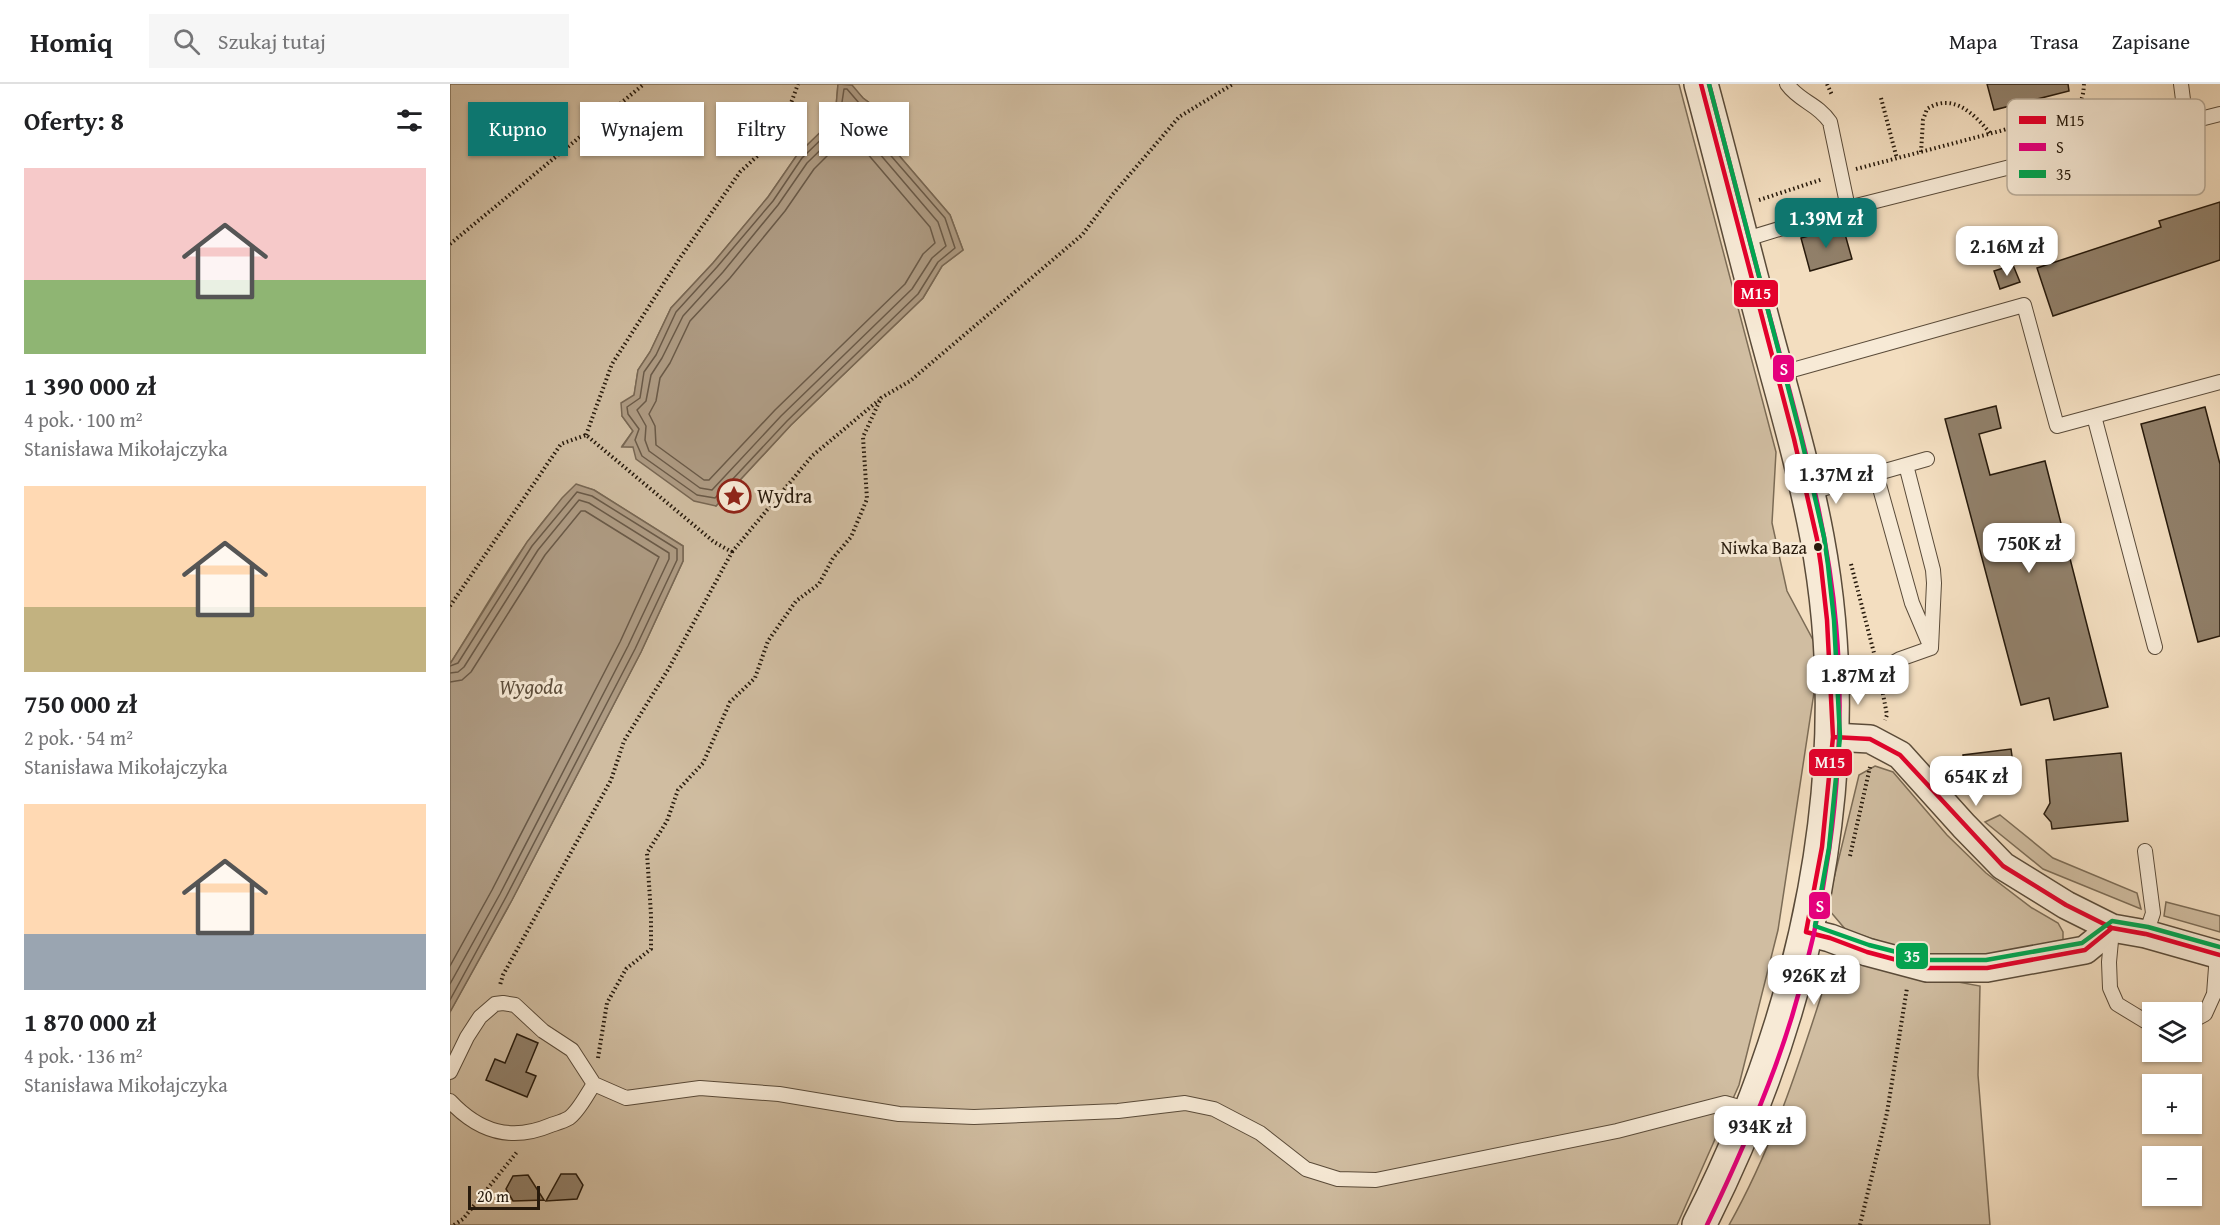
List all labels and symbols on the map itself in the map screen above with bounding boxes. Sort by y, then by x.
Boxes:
legend [2007,99,2205,195]
text: M15 [2056,108,2085,132]
text: S [2056,135,2064,159]
text: 35 [2056,162,2071,186]
pin: 1.39M zł [1764,198,1888,249]
pin: 2.16M zł [1945,226,2069,277]
line badge: M15 [1733,279,1779,308]
text: M15 [1741,281,1771,305]
line badge: S [1772,354,1795,383]
text: S [1780,357,1788,381]
pin: 1.37M zł [1774,454,1898,505]
place icon: Wydra [716,478,752,514]
place label: Wydra [757,481,813,510]
pin: 750K zł [1974,523,2084,574]
place label: Niwka Baza [1721,534,1807,561]
marker: Niwka Baza [1812,541,1824,553]
pin: 1.87M zł [1796,655,1920,706]
water label: Wygoda [499,671,563,702]
line badge: M15 [1808,748,1853,777]
text: M15 [1815,750,1845,774]
pin: 654K zł [1921,756,2031,807]
line badge: S [1808,891,1831,920]
text: S [1816,894,1824,918]
line badge: 35 [1895,942,1929,970]
text: 35 [1904,944,1920,968]
pin: 926K zł [1759,955,1869,1006]
pin: 934K zł [1705,1106,1815,1157]
scale bar [468,1183,540,1210]

